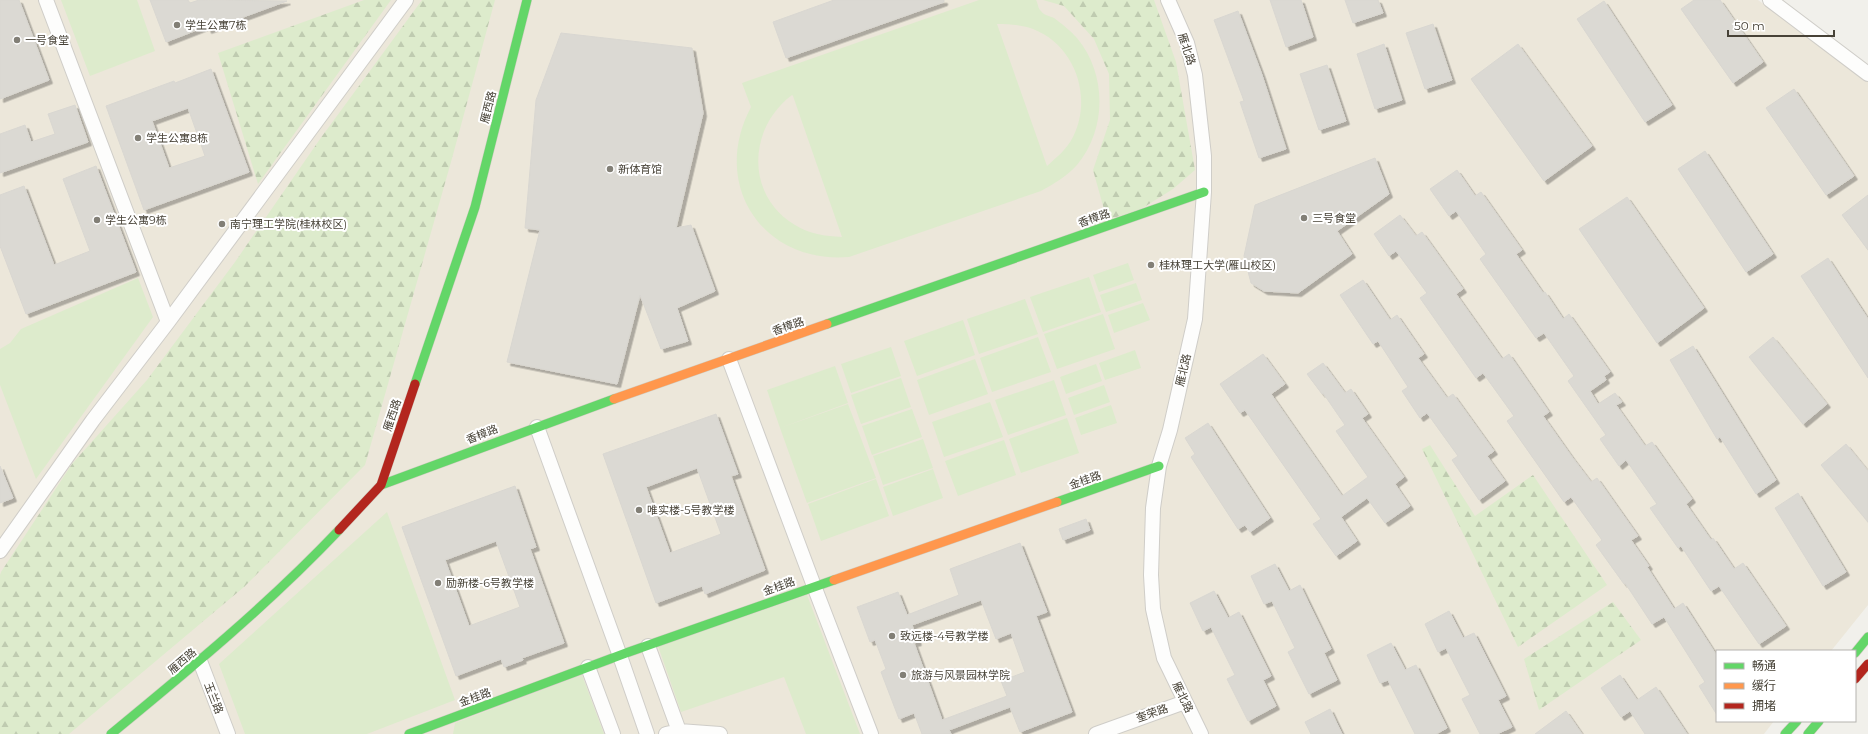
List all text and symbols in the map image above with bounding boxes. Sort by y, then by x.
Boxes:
scale bar [1728,12,1834,38]
place label: 学生公寓7栋 [185,18,246,32]
text: 50 m [1734,18,1765,33]
marker: 学生公寓7栋 [172,20,182,30]
street label: 雁北路 [1175,31,1199,67]
place label: 一号食堂 [25,33,69,47]
marker: 一号食堂 [12,35,22,45]
street label: 雁西路 [477,89,499,125]
place label: 学生公寓8栋 [146,131,208,145]
marker: 学生公寓8栋 [133,133,143,143]
place label: 新体育馆 [618,162,662,176]
marker: 新体育馆 [605,164,615,174]
street label: 香樟路 [1076,206,1112,230]
place label: 三号食堂 [1312,211,1356,225]
place label: 学生公寓9栋 [105,213,167,227]
marker: 三号食堂 [1299,213,1309,223]
marker: 学生公寓9栋 [92,215,102,225]
place label: 南宁理工学院(桂林校区) [230,217,347,231]
marker: 南宁理工学院(桂林校区) [217,219,227,229]
place label: 桂林理工大学(雁山校区) [1159,258,1276,272]
marker: 桂林理工大学(雁山校区) [1146,260,1156,270]
street label: 香樟路 [770,314,806,338]
street label: 雁北路 [1172,352,1194,388]
street label: 雁西路 [380,397,404,433]
street label: 香樟路 [464,422,500,446]
street label: 金桂路 [1067,468,1103,492]
place label: 唯实楼-5号教学楼 [647,503,734,517]
marker: 唯实楼-5号教学楼 [634,505,644,515]
street label: 金桂路 [761,574,797,598]
place label: 励新楼-6号教学楼 [446,576,534,590]
marker: 励新楼-6号教学楼 [433,578,443,588]
place label: 致远楼-4号教学楼 [900,629,989,643]
marker: 致远楼-4号教学楼 [887,631,897,641]
street label: 雁西路 [165,645,199,677]
legend [1716,650,1856,722]
text: 畅通 [1752,658,1776,673]
place label: 旅游与风景园林学院 [911,668,1010,682]
marker: 旅游与风景园林学院 [898,670,908,680]
text: 缓行 [1752,678,1776,693]
street label: 雁北路 [1169,679,1197,715]
street label: 玉兰路 [202,680,226,716]
street label: 金桂路 [457,685,493,709]
text: 拥堵 [1752,698,1776,713]
street label: 奎荣路 [1134,701,1170,725]

